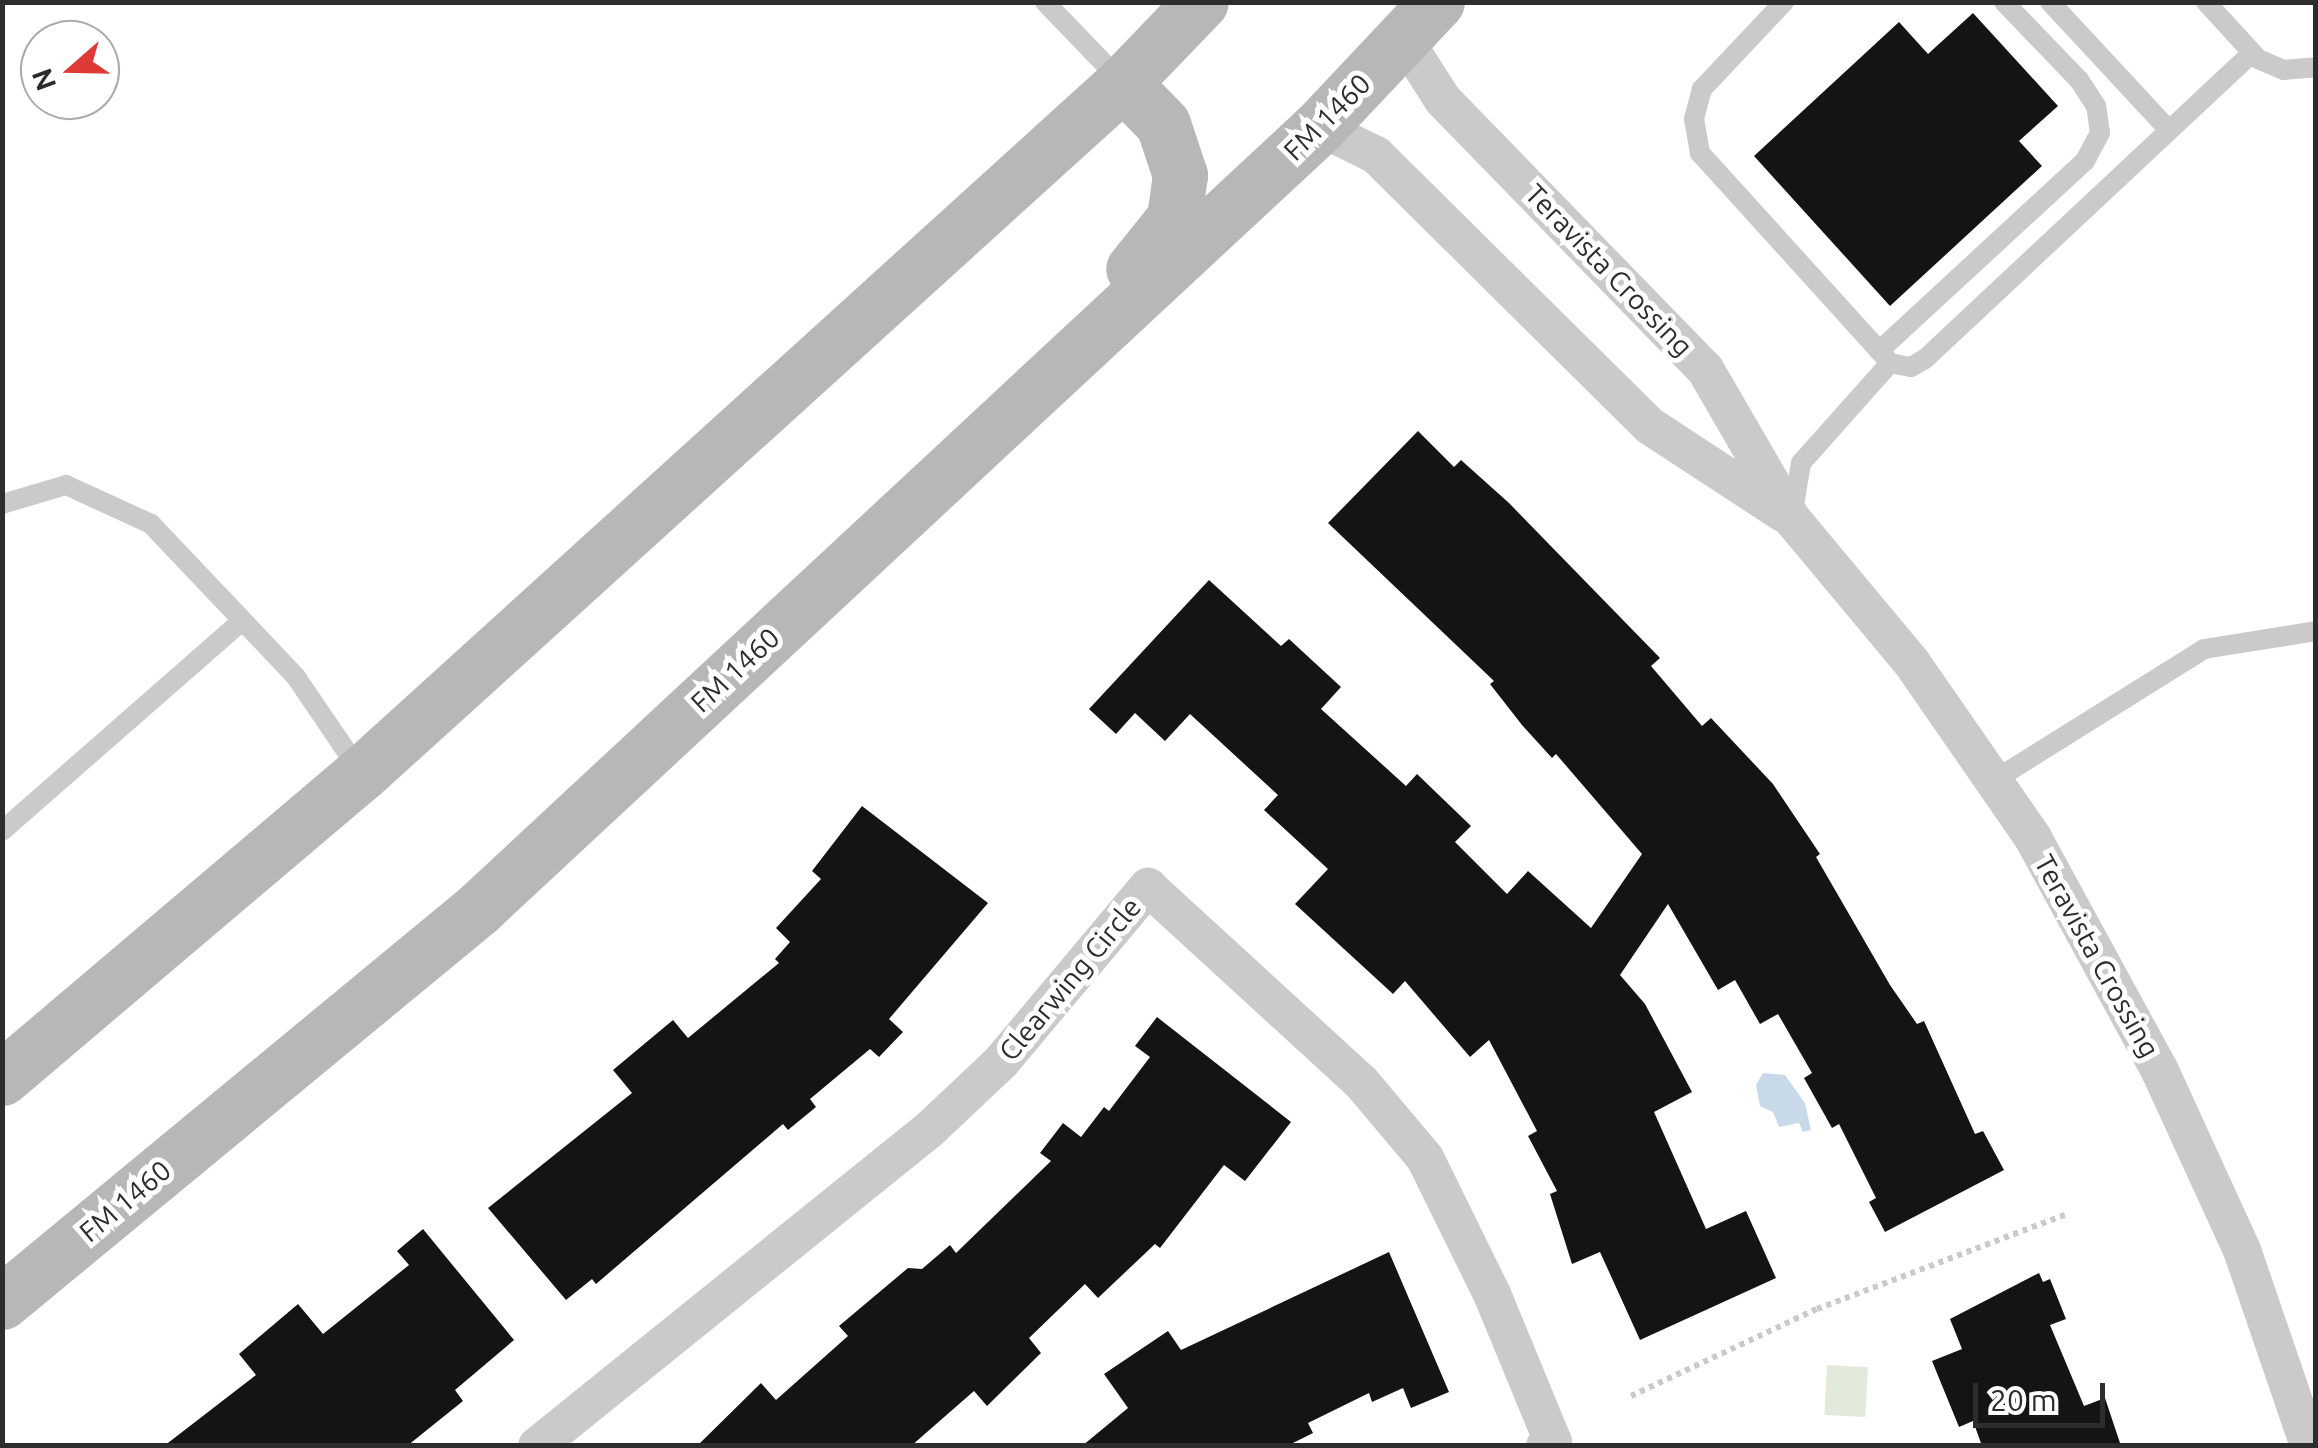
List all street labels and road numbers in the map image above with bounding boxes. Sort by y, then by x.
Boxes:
street label: FM 1460 [1277,67,1377,167]
street label: Teravista Crossing [1518,177,1700,363]
street label: FM 1460 [684,621,786,719]
street label: Teravista Crossing [2027,849,2167,1063]
street label: Clearwing Circle [992,890,1148,1068]
street label: FM 1460 [73,1153,177,1249]

